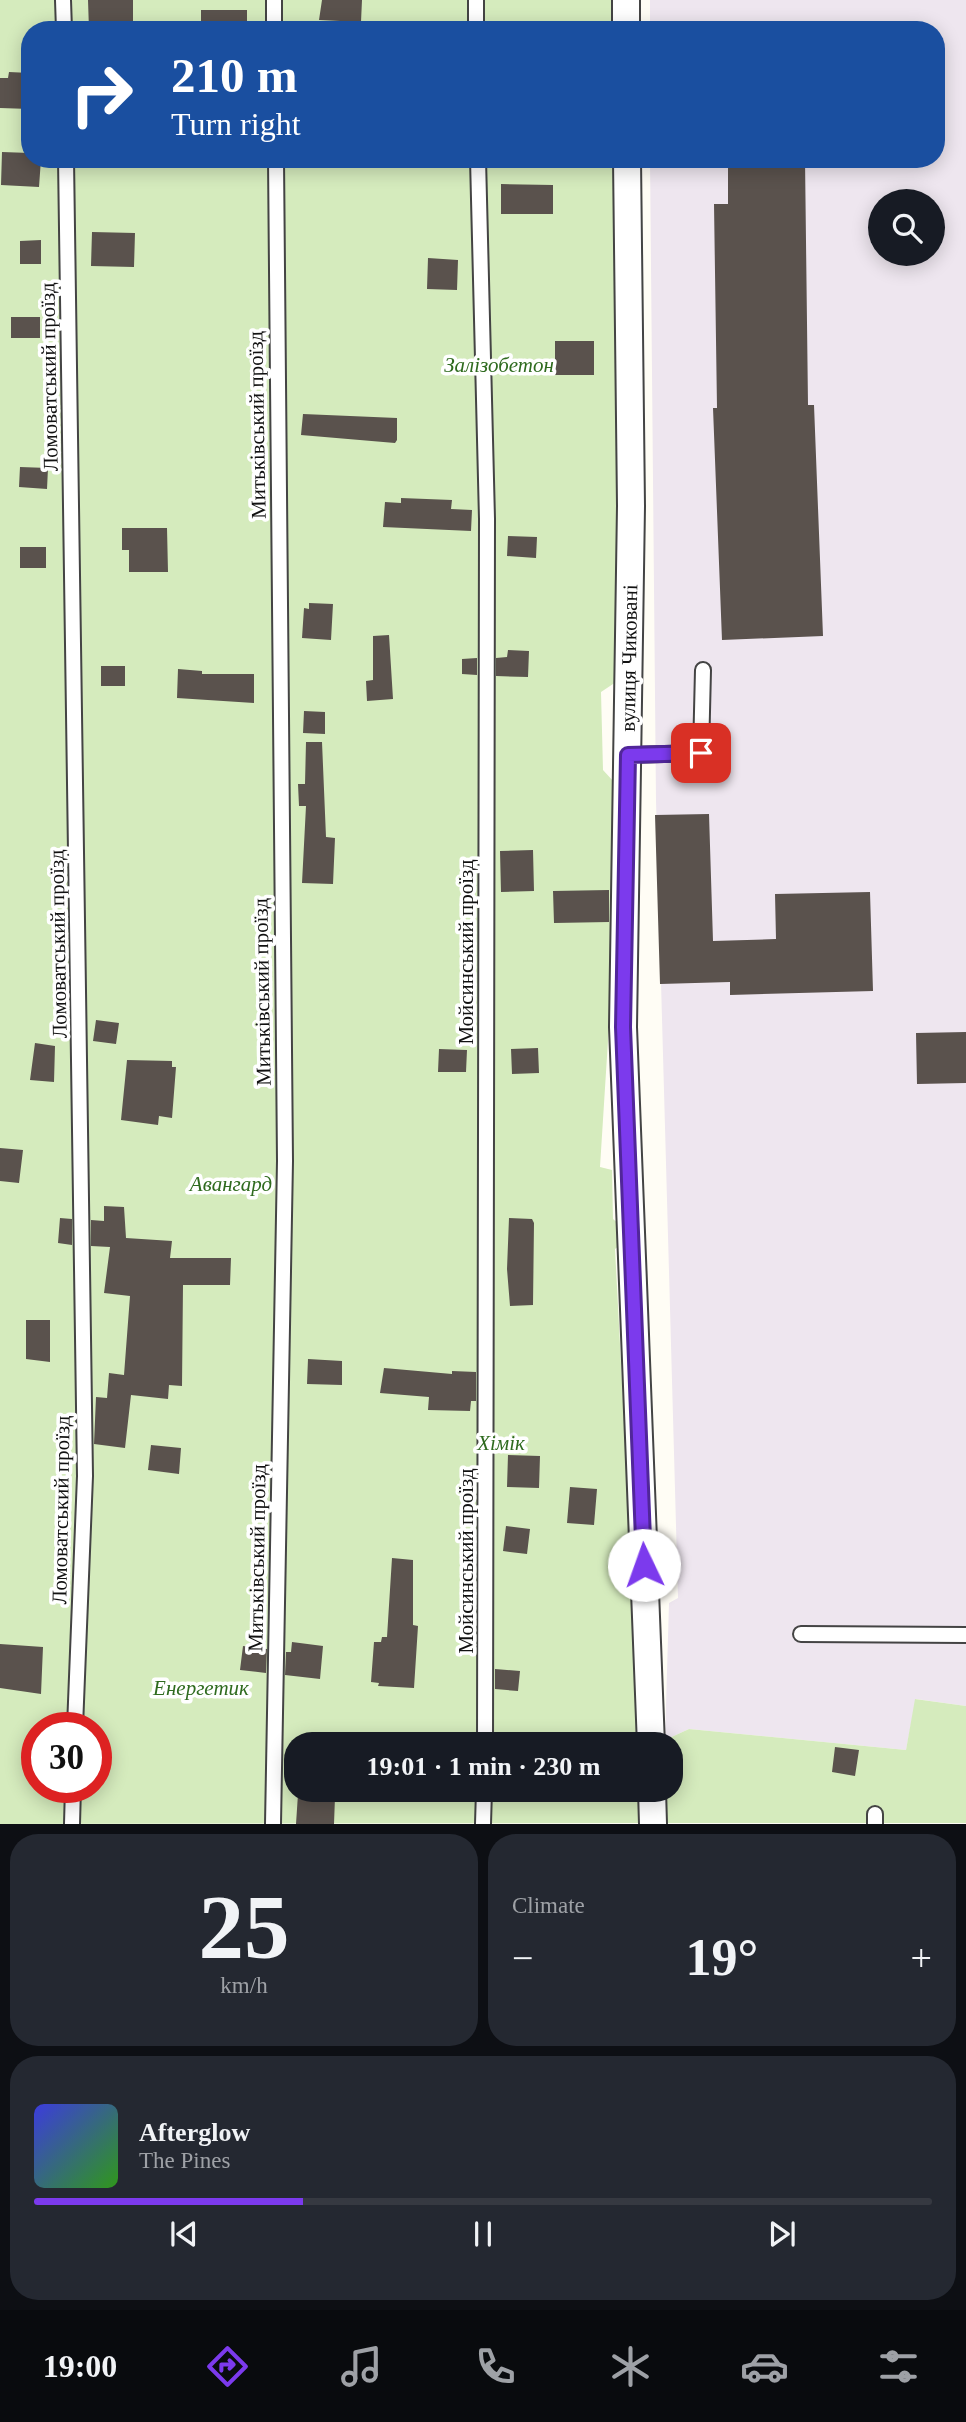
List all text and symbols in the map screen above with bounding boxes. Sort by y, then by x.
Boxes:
text: 210 m [171,48,298,103]
icon: right [56,49,147,140]
text: Turn right [171,106,301,142]
map controls [868,189,945,266]
button: search [868,189,945,266]
street label: Ломоватський проїзд [35,282,63,472]
street label: Митьківський проїзд [243,330,271,519]
park label: Залізобетон [444,353,554,377]
street label: вулиця Чиковані [616,584,642,732]
pin [671,723,731,783]
icon: arrive [682,734,720,772]
street label: Ломоватський проїзд [44,849,72,1039]
street label: Мойсинський проїзд [454,859,478,1045]
street label: Митьківський проїзд [248,897,276,1086]
park label: Авангард [188,1172,272,1196]
street label: Ломоватський проїзд [47,1415,75,1605]
park label: Хімік [476,1431,525,1455]
street label: Митьківський проїзд [243,1463,271,1652]
street label: Мойсинський проїзд [454,1468,478,1654]
position arrow [607,1528,681,1602]
park label: Енергетик [152,1676,249,1700]
speed limit sign: 30 [21,1712,112,1803]
text: 19:01 · 1 min · 230 m [367,1752,601,1781]
text: 25 [199,1877,290,1978]
text: Climate [512,1893,585,1918]
text: 19° [686,1929,758,1986]
text: − [512,1937,533,1979]
text: + [911,1937,932,1979]
text: km/h [220,1973,268,1998]
text: Afterglow [139,2118,250,2147]
text: The Pines [139,2148,230,2173]
icon: previous [165,2215,203,2253]
icon: pause [464,2215,502,2253]
icon: next [763,2215,801,2253]
icon: directions [203,2342,252,2391]
icon: music [337,2342,386,2391]
icon: phone [471,2342,520,2391]
icon: climate [606,2342,655,2391]
icon: car [740,2342,789,2391]
icon: filters [874,2342,923,2391]
text: 19:00 [43,2348,117,2384]

